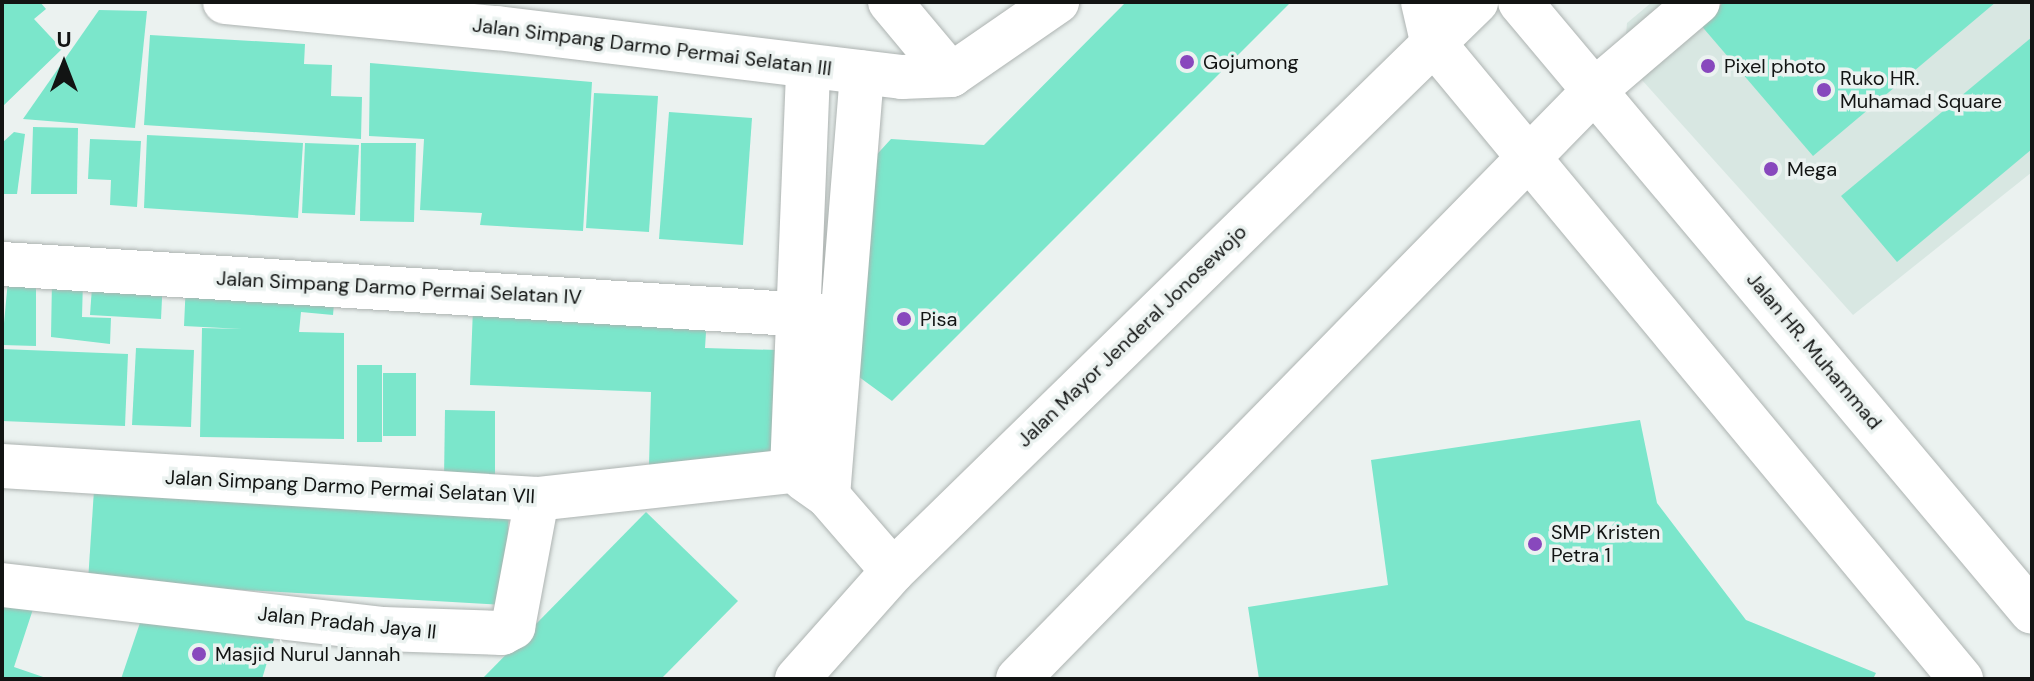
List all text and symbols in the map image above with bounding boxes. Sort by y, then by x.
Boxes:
street label: Jalan Simpang Darmo Permai Selatan III [471,13,833,81]
north arrow [24,24,104,104]
text: U [56,25,72,54]
place label: Gojumong [1203,50,1299,74]
marker: Gojumong [1178,53,1196,71]
place label: Pixel photo [1724,54,1826,78]
marker: Pixel photo [1699,57,1717,75]
place label: Ruko HR. Muhamad Square [1840,66,2002,113]
marker: Ruko HR. Muhamad Square [1815,81,1833,99]
place label: Mega [1787,157,1837,181]
marker: Mega [1762,160,1780,178]
street label: Jalan Mayor Jenderal Jonosewojo [1012,220,1252,452]
street label: Jalan Simpang Darmo Permai Selatan IV [216,266,582,310]
street label: Jalan HR. Muhammad [1741,268,1887,434]
place label: Pisa [920,307,957,331]
marker: Pisa [895,310,913,328]
street label: Jalan Simpang Darmo Permai Selatan VII [164,465,536,509]
place label: SMP Kristen Petra 1 [1551,520,1660,567]
marker: SMP Kristen Petra 1 [1526,535,1544,553]
street label: Jalan Pradah Jaya II [256,602,438,644]
place label: Masjid Nurul Jannah [215,642,400,666]
marker: Masjid Nurul Jannah [190,645,208,663]

